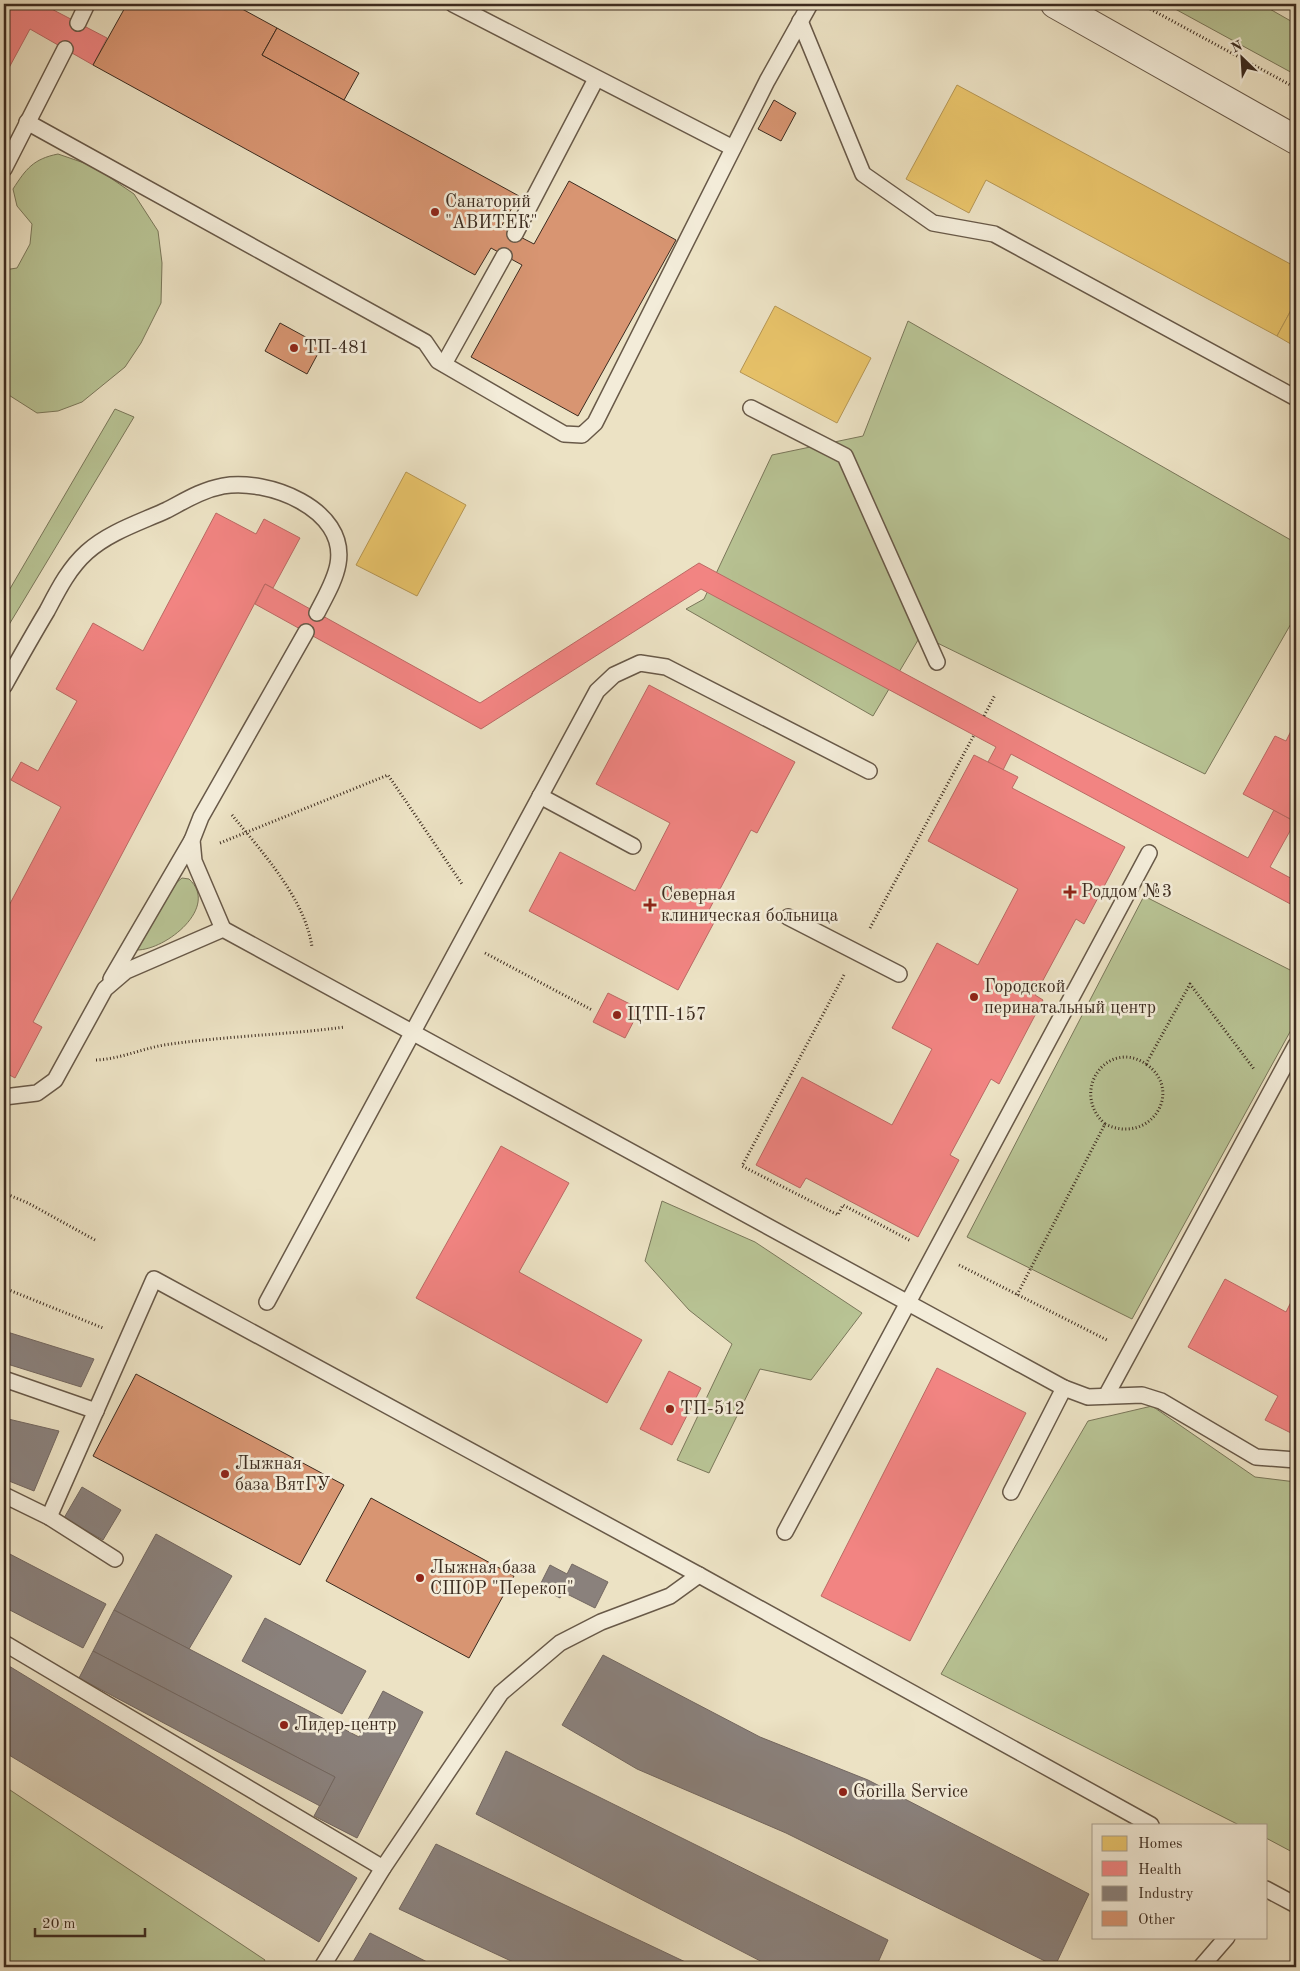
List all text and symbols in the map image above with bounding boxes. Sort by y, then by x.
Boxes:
north arrow [1218,32,1268,82]
text: N [1229,38,1245,56]
place label: Санаторий "АВИТЕК" [445,193,538,232]
marker: Санаторий "АВИТЕК" [429,206,441,218]
place label: ТП-481 [304,339,369,357]
marker: ТП-481 [288,342,300,354]
place label: Роддом №3 [1081,883,1172,901]
marker: Роддом №3 [1063,885,1077,899]
place label: Северная клиническая больница [661,886,839,925]
marker: Северная клиническая больница [643,898,657,912]
place label: Городской перинатальный центр [984,978,1156,1017]
marker: Городской перинатальный центр [968,991,980,1003]
place label: ЦТП-157 [627,1006,706,1024]
marker: ЦТП-157 [611,1009,623,1021]
place label: ТП-512 [680,1400,745,1418]
marker: ТП-512 [664,1403,676,1415]
place label: Лыжная база ВятГУ [235,1455,331,1494]
marker: Лыжная база ВятГУ [219,1468,231,1480]
place label: Лыжная база СШОР "Перекоп" [430,1559,574,1598]
marker: Лыжная база СШОР "Перекоп" [414,1572,426,1584]
place label: Лидер-центр [294,1716,397,1734]
marker: Лидер-центр [278,1719,290,1731]
place label: Gorilla Service [853,1783,968,1801]
marker: Gorilla Service [837,1786,849,1798]
legend [1092,1824,1268,1938]
text: Homes [1138,1837,1183,1852]
text: Health [1138,1863,1182,1878]
text: Industry [1138,1887,1194,1902]
scale bar [35,1906,145,1938]
text: Other [1138,1913,1175,1928]
text: 20 m [42,1917,76,1932]

